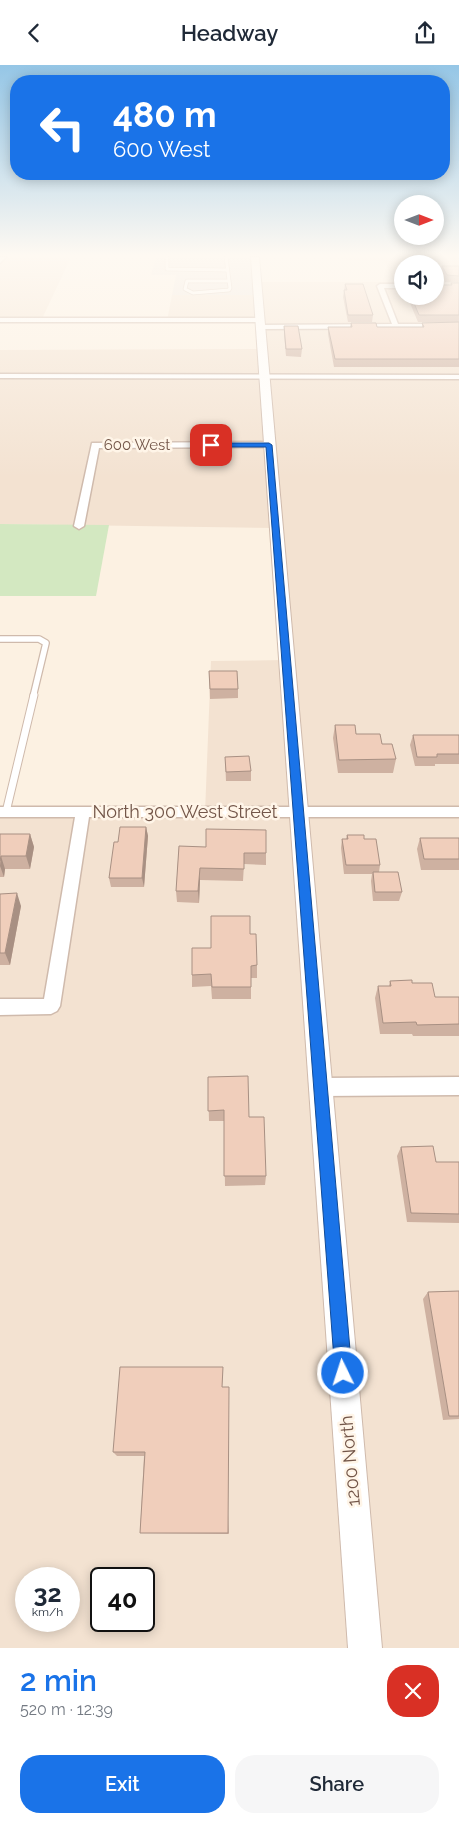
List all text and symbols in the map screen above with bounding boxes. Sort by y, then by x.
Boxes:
icon: back [20,19,48,47]
icon: share [411,19,439,47]
text: Headway [181,20,278,46]
text: 480 m [113,94,217,135]
icon: left [30,95,95,160]
text: 600 West [113,136,211,162]
north arrow [394,195,444,245]
map controls [394,195,444,305]
button: sound [394,255,444,305]
pin [190,424,232,466]
icon: arrive [197,431,225,459]
street label: 600 West [104,436,170,454]
street label: North 300 West Street [93,801,277,822]
position arrow [316,1346,368,1398]
street label: 1200 North [335,1415,364,1507]
speed limit sign: 40 [90,1567,155,1632]
text: 32 [33,1578,62,1608]
text: km/h [32,1605,63,1619]
text: 2 min [20,1663,97,1698]
button: close [387,1665,439,1717]
text: 520 m · 12:39 [20,1700,113,1719]
button: Exit [20,1755,225,1813]
button: Share [235,1755,439,1813]

